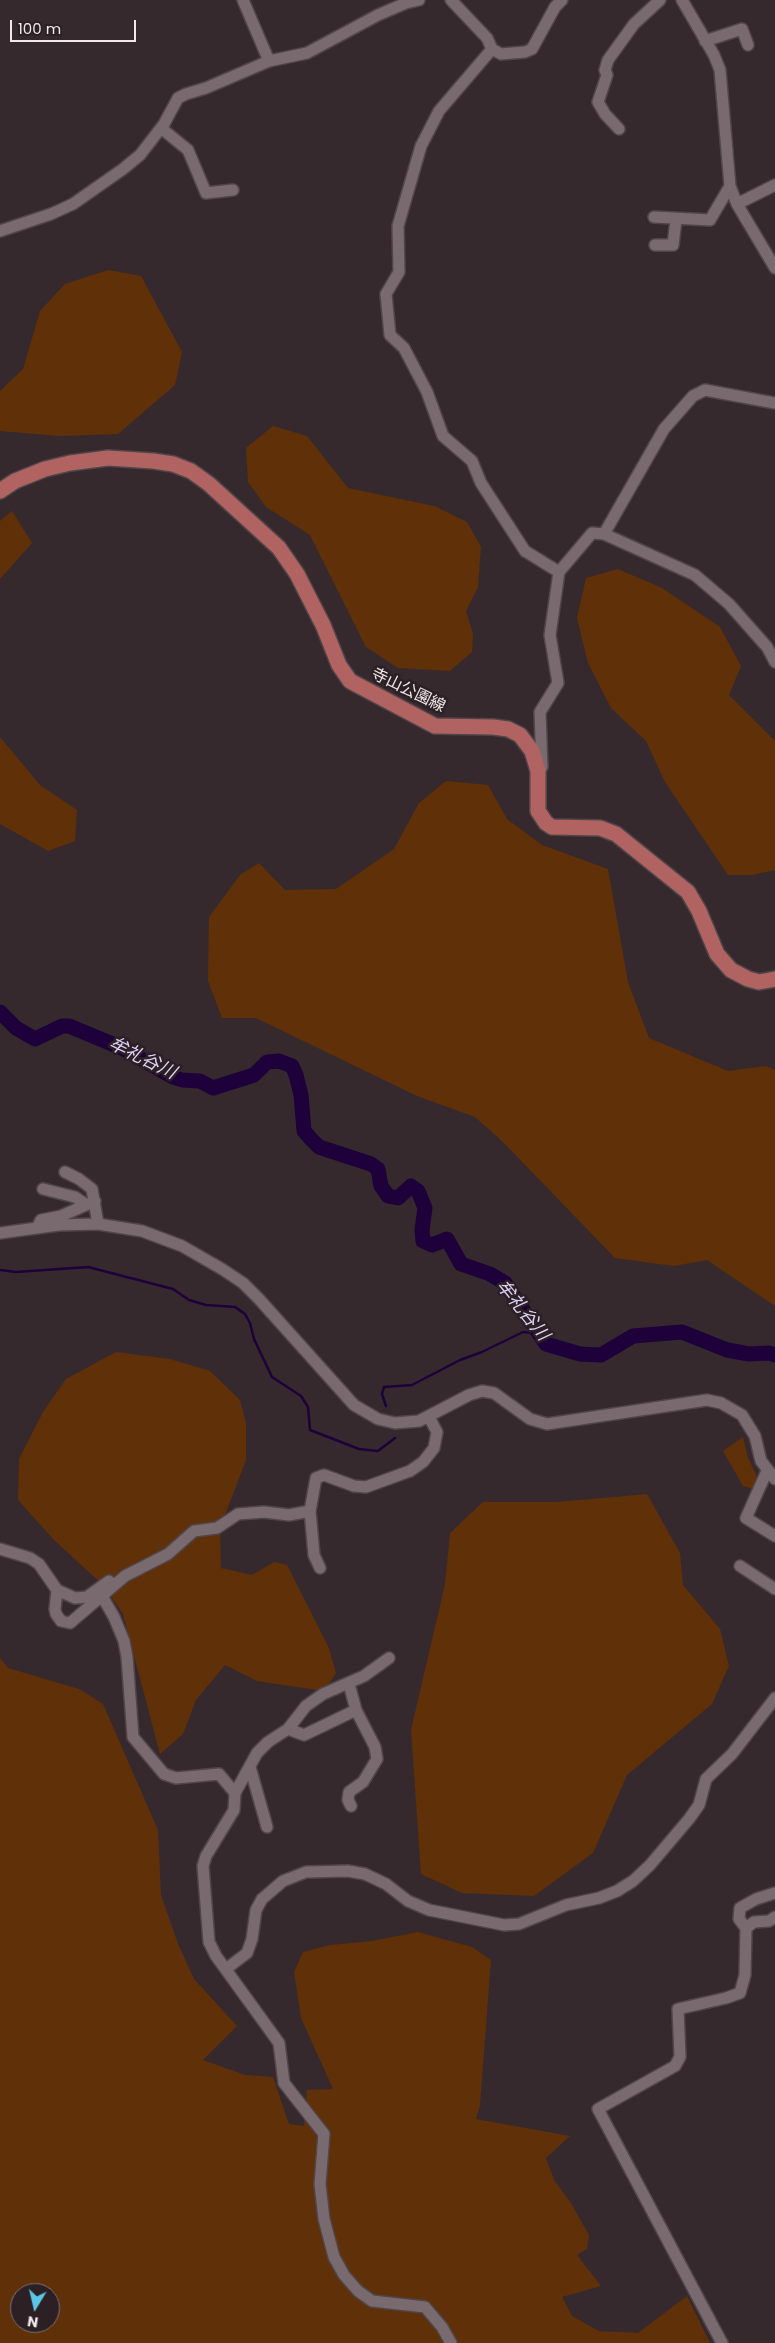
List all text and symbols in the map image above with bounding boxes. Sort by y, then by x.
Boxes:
scale bar [12,10,139,42]
text: 100 m [18,18,61,39]
street label: 寺山公園線 [368,665,448,717]
water label: 牟礼谷川 [105,1034,179,1084]
water label: 牟礼谷川 [491,1276,553,1346]
north arrow [10,2283,60,2333]
text: N [26,2311,40,2333]

